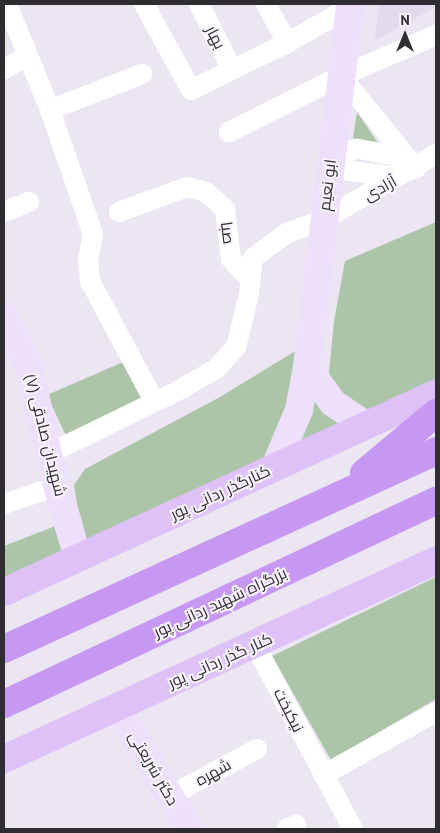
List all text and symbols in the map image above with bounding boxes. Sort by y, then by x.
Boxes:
north arrow [380,10,430,60]
text: N [400,11,410,29]
street label: بهار [202,22,230,52]
street label: ابو نعیم [314,158,340,212]
street label: آزادی [360,171,400,205]
street label: صبا [217,221,239,245]
street label: شهیدان صادقی (۷) [21,372,71,498]
street label: کنارگذر ردانی پور [167,460,273,524]
street label: بزرگراه شهید ردانی پور [150,563,290,641]
street label: کنار گذر ردانی پور [165,628,275,692]
street label: نیکبخت [270,685,308,735]
street label: دکتر شریعتی [125,727,183,809]
street label: شهره [192,754,234,790]

